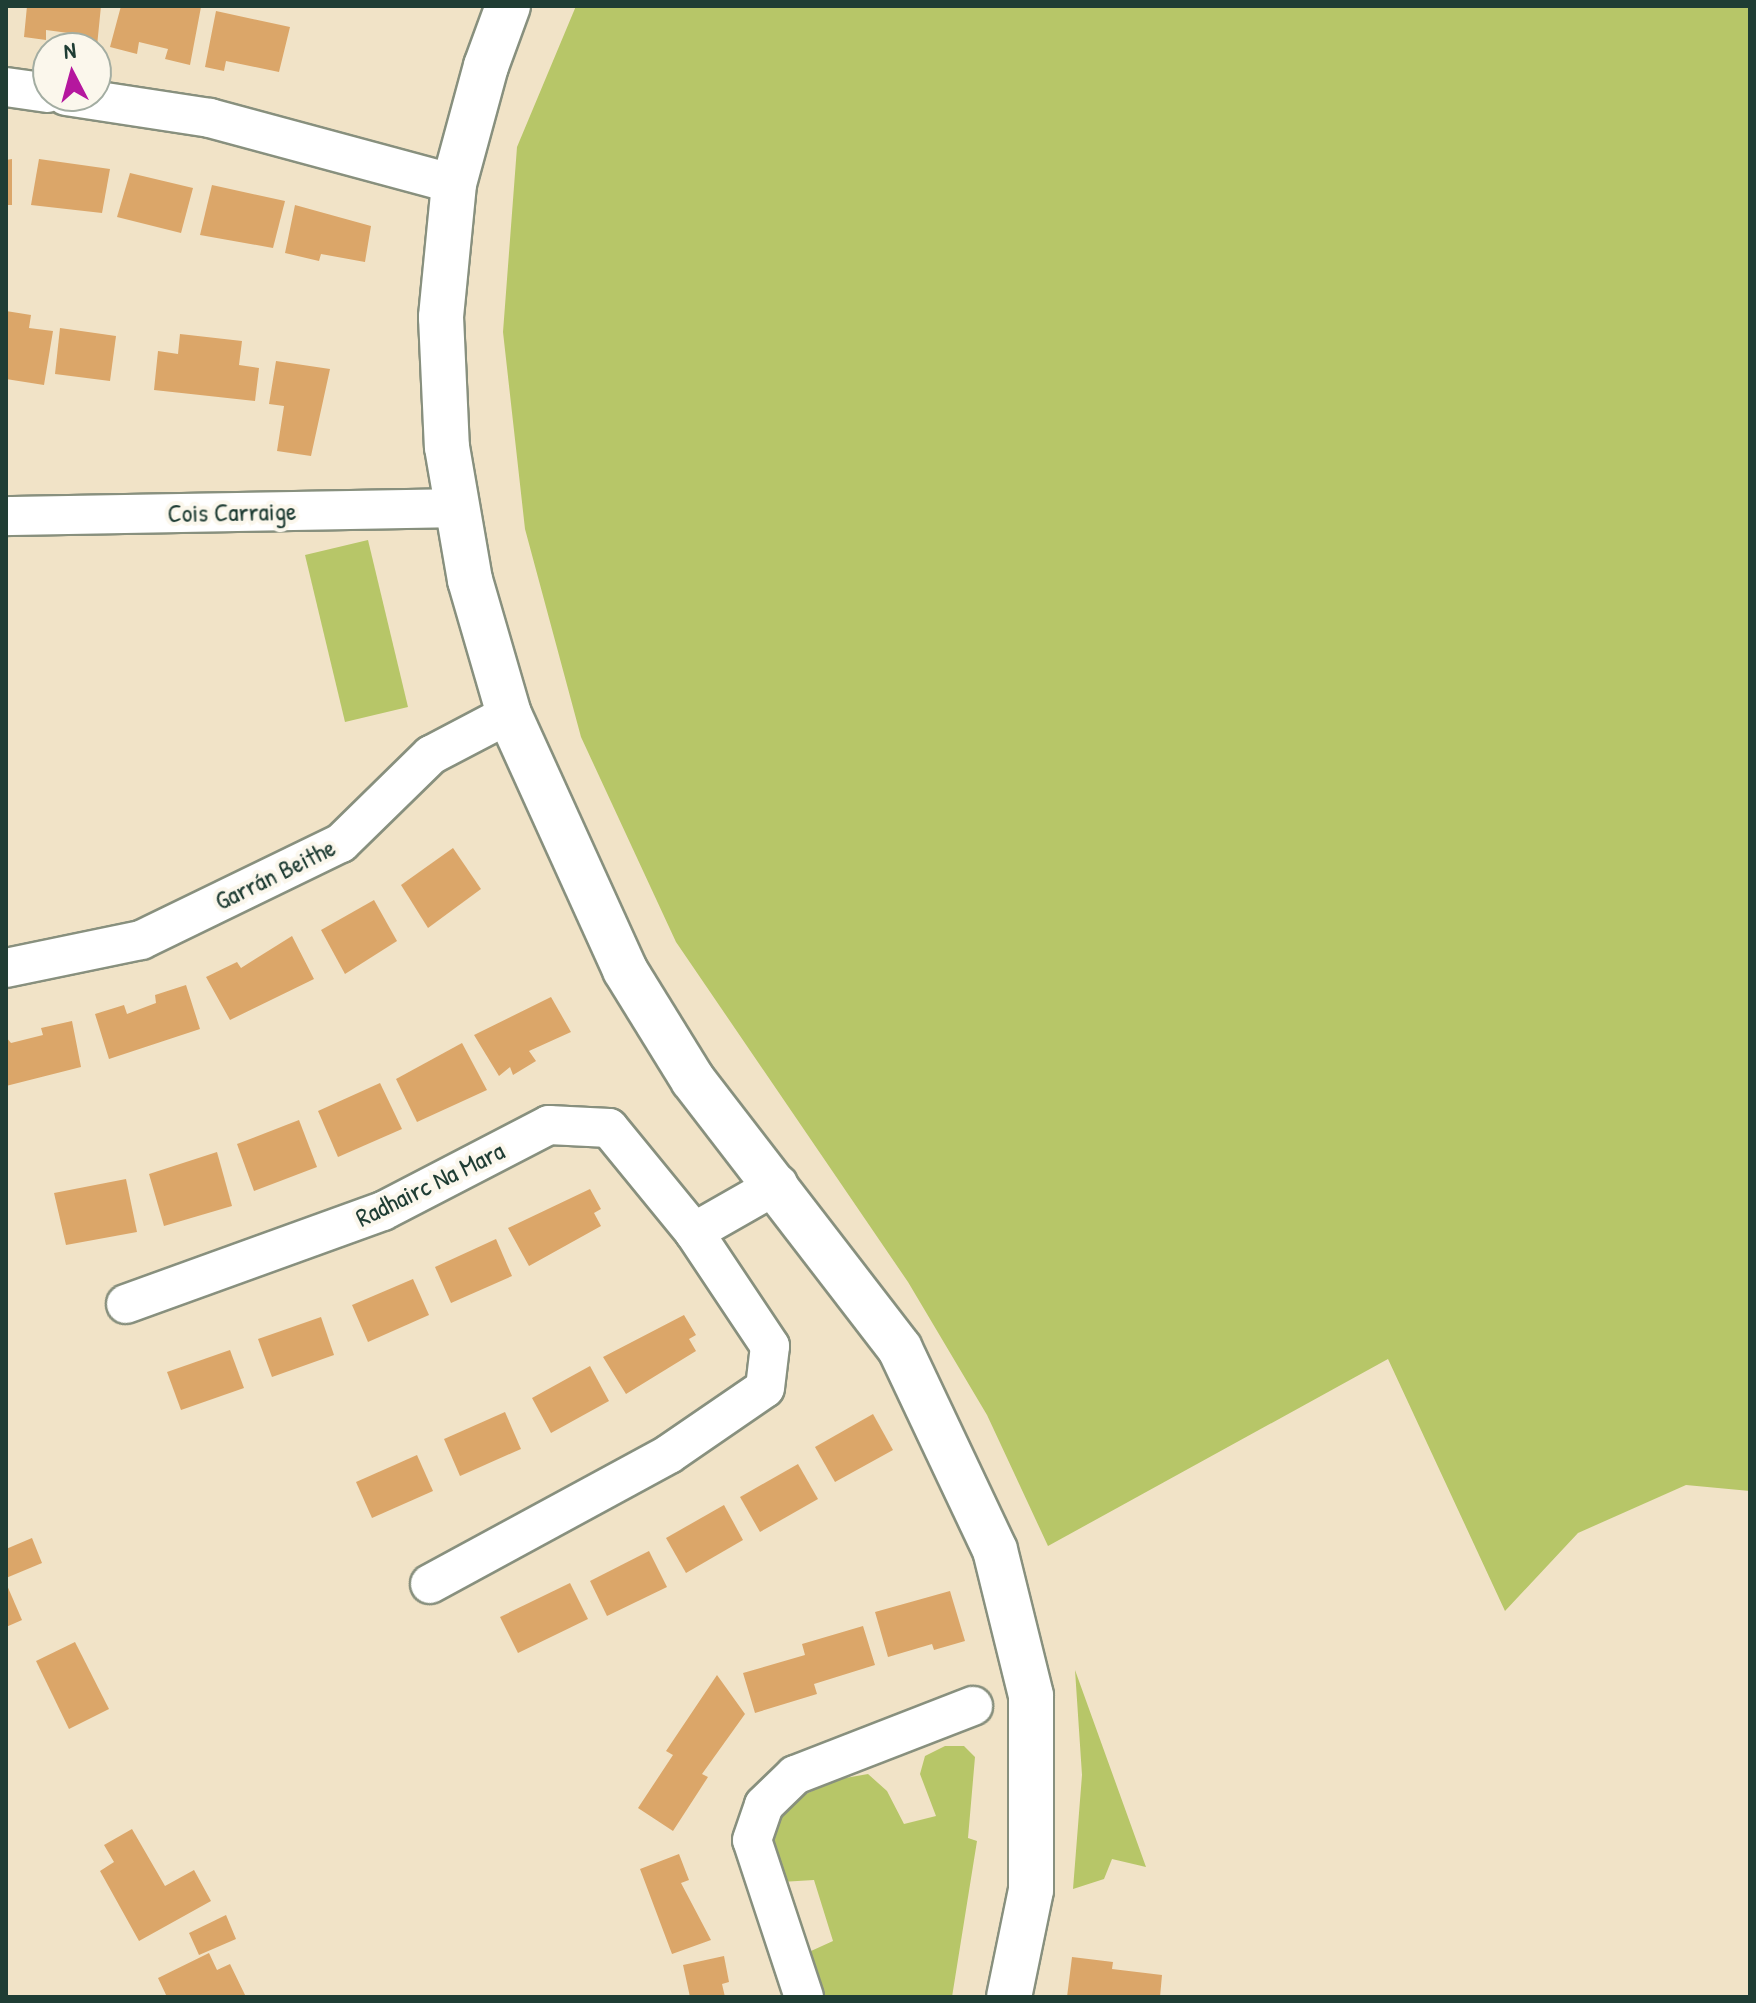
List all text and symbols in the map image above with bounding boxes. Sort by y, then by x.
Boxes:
north arrow [32,32,112,112]
text: N [62,35,77,66]
street label: Cois Carraige [167,495,297,529]
street label: Garrán Beithe [210,831,340,917]
street label: Radhairc Na Mara [351,1135,509,1233]

